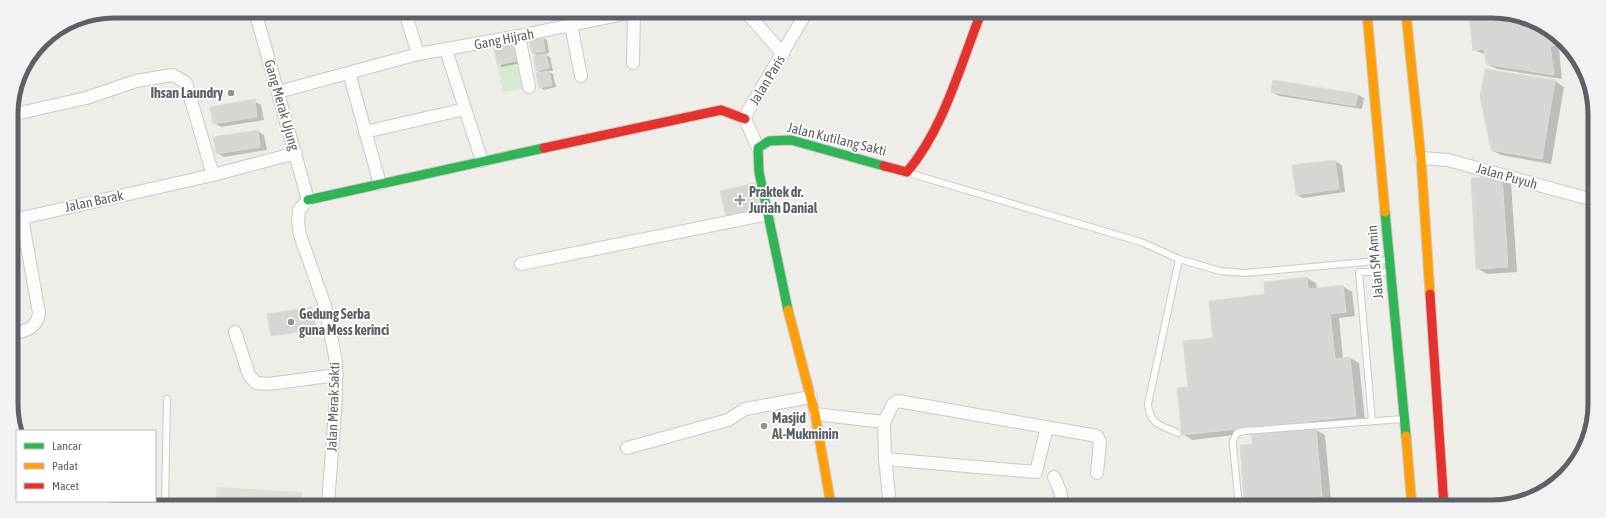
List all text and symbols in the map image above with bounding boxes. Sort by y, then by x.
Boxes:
street label: Gang Hijrah [473,25,535,53]
street label: Jalan Paris [746,52,788,108]
street label: Gang Merak Ujung [261,58,303,152]
place label: Ihsan Laundry [150,85,223,101]
marker: Ihsan Laundry [226,88,236,98]
street label: Jalan Kutilang Sakti [786,119,888,159]
street label: Jalan Puyuh [1475,160,1539,192]
place label: Praktek dr. Juriah Danial [748,184,818,216]
street label: Jalan Barak [63,187,125,215]
marker: Praktek dr. Juriah Danial [734,194,746,206]
street label: Jalan SM Amin [1364,224,1386,300]
place label: Gedung Serba guna Mess kerinci [299,306,389,338]
marker: Gedung Serba guna Mess kerinci [286,317,296,327]
street label: Jalan Merak Sakti [323,362,343,452]
place label: Masjid Al-Mukminin [771,410,839,442]
marker: Masjid Al-Mukminin [759,421,769,431]
legend [16,430,156,502]
text: Lancar [52,439,82,453]
text: Padat [52,459,78,473]
text: Macet [52,479,80,493]

